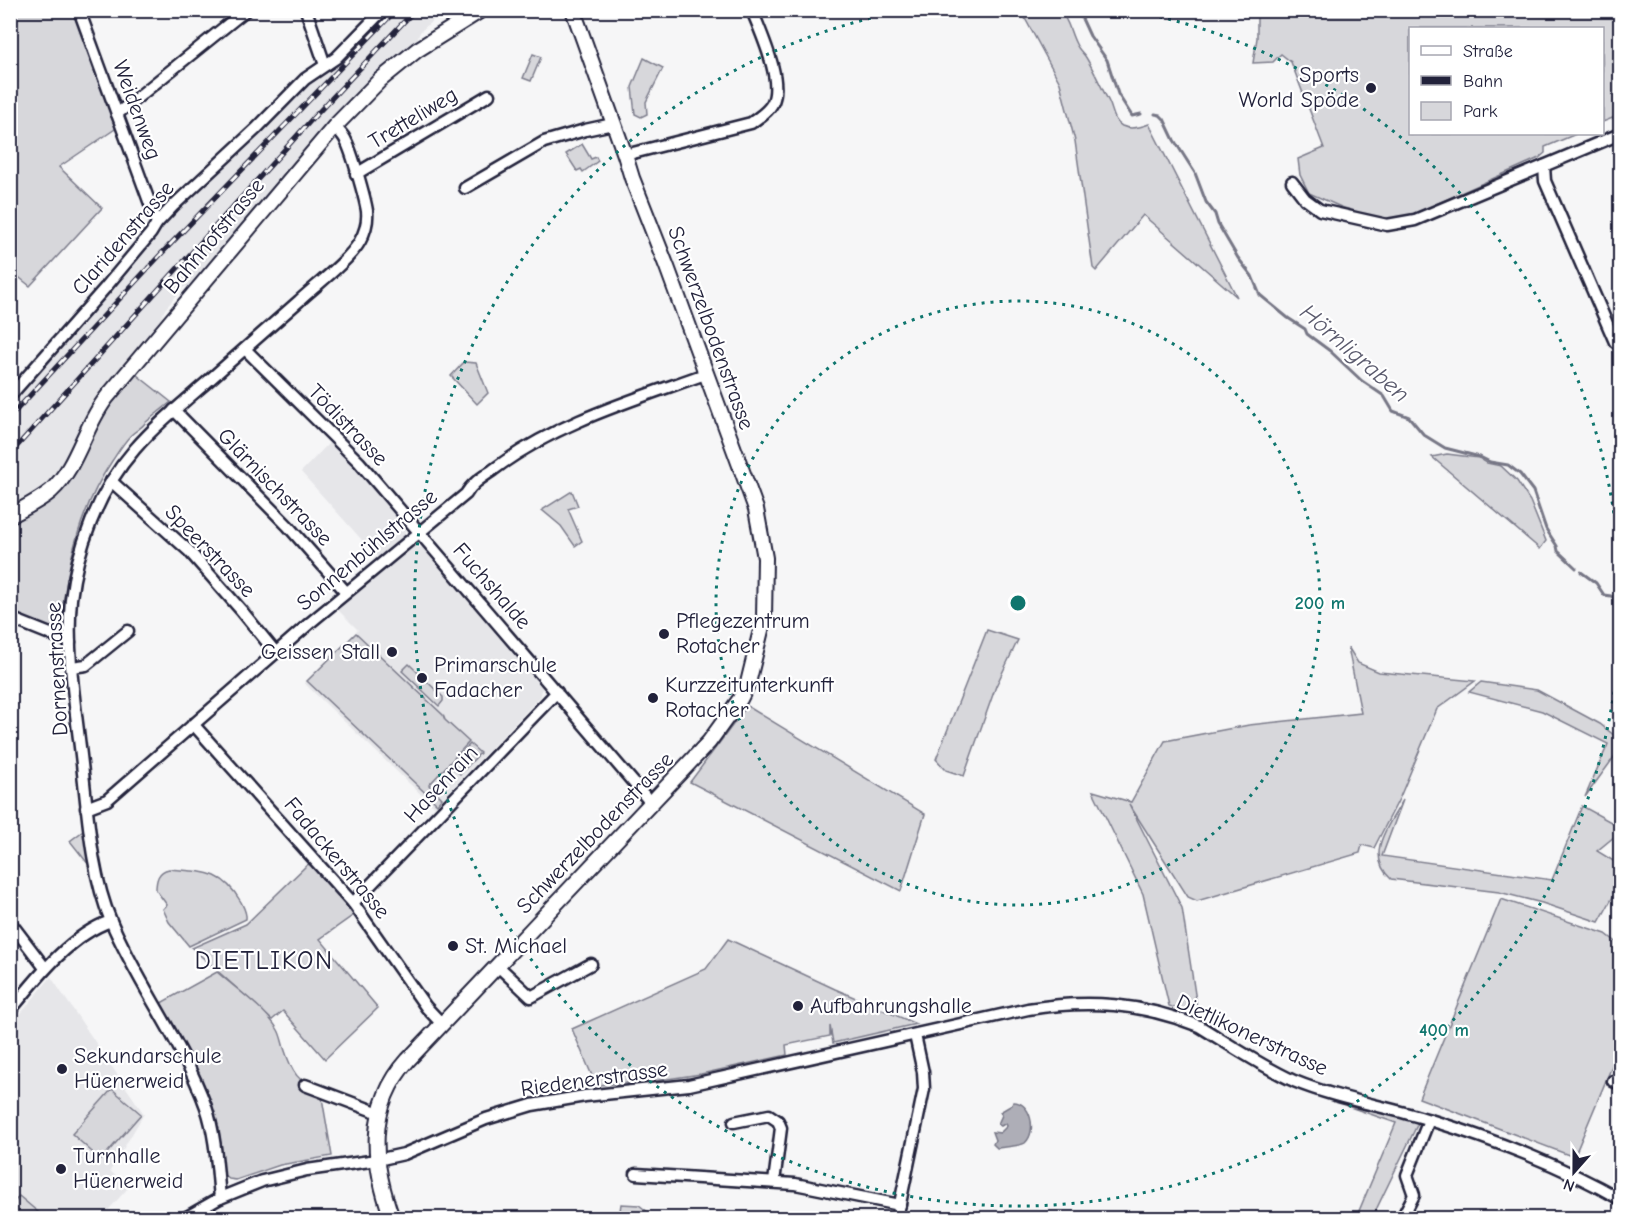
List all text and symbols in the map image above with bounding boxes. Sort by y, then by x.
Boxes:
legend [1409,27,1604,135]
text: Straße [1463,41,1513,62]
street label: Weidenweg [107,57,167,163]
place label: Sports World Spöde [1238,62,1359,113]
text: Bahn [1463,71,1503,92]
street label: Tretteliweg [364,81,462,155]
marker: Sports World Spöde [1364,81,1378,95]
text: Park [1463,101,1498,122]
street label: Bahnhofstrasse [158,173,270,299]
street label: Claridenstrasse [66,176,180,300]
street label: Schwerzelbodenstrasse [662,223,760,433]
water label: Hörnligraben [1295,298,1415,408]
street label: Tödistrasse [303,379,393,471]
street label: Glärnischstrasse [212,423,338,551]
street label: Sonnenbühlstrasse [292,484,442,616]
street label: Speerstrasse [159,499,261,603]
street label: Fuchshalde [447,537,537,635]
centre of rings [1008,593,1028,613]
text: 200 m [1295,593,1345,614]
street label: Dornenstrasse [41,601,73,737]
place label: Pflegezentrum Rotacher [676,608,810,659]
marker: Pflegezentrum Rotacher [657,627,671,641]
place label: Geissen Stall [261,639,380,665]
marker: Geissen Stall [385,645,399,659]
place label: Primarschule Fadacher [434,652,557,703]
marker: Primarschule Fadacher [415,671,429,685]
place label: Kurzzeitunterkunft Rotacher [665,672,834,723]
marker: Kurzzeitunterkunft Rotacher [646,691,660,705]
street label: Hasenrain [399,740,483,828]
street label: Schwerzelbodenstrasse [511,747,679,919]
street label: Fadackerstrasse [279,792,395,924]
place label: St. Michael [465,933,567,959]
marker: St. Michael [446,939,460,953]
district label: DIETLIKON [194,946,334,976]
street label: Dietlikonerstrasse [1172,989,1332,1081]
place label: Aufbahrungshalle [810,993,972,1019]
marker: Aufbahrungshalle [791,999,805,1013]
text: 400 m [1419,1020,1469,1041]
place label: Sekundarschule Hüenerweid [74,1043,222,1094]
street label: Riedenerstrasse [519,1056,669,1102]
marker: Sekundarschule Hüenerweid [55,1062,69,1076]
north arrow [1544,1142,1604,1202]
place label: Turnhalle Hüenerweid [73,1143,184,1194]
marker: Turnhalle Hüenerweid [54,1162,68,1176]
text: N [1561,1175,1577,1195]

